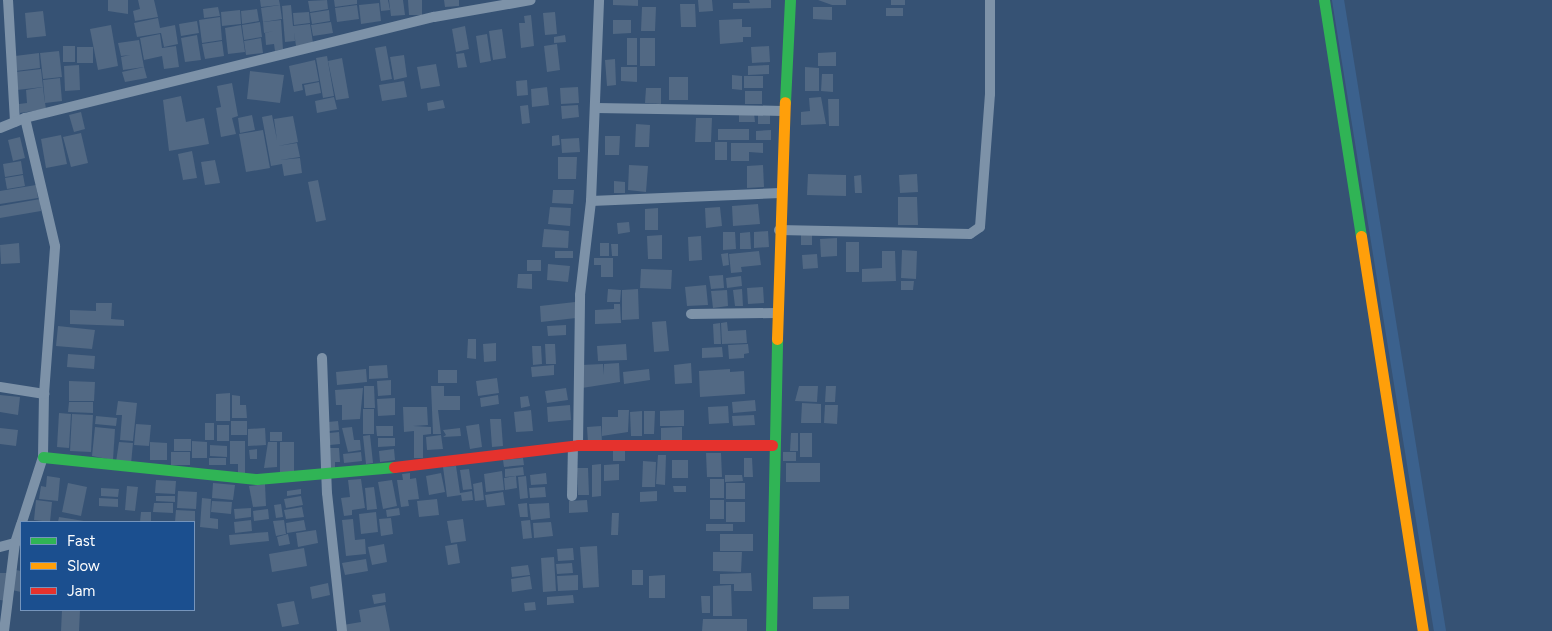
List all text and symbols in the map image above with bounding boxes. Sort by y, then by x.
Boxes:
legend [20,521,195,611]
text: Fast [67,532,95,550]
text: Slow [67,557,100,575]
text: Jam [67,582,95,600]

